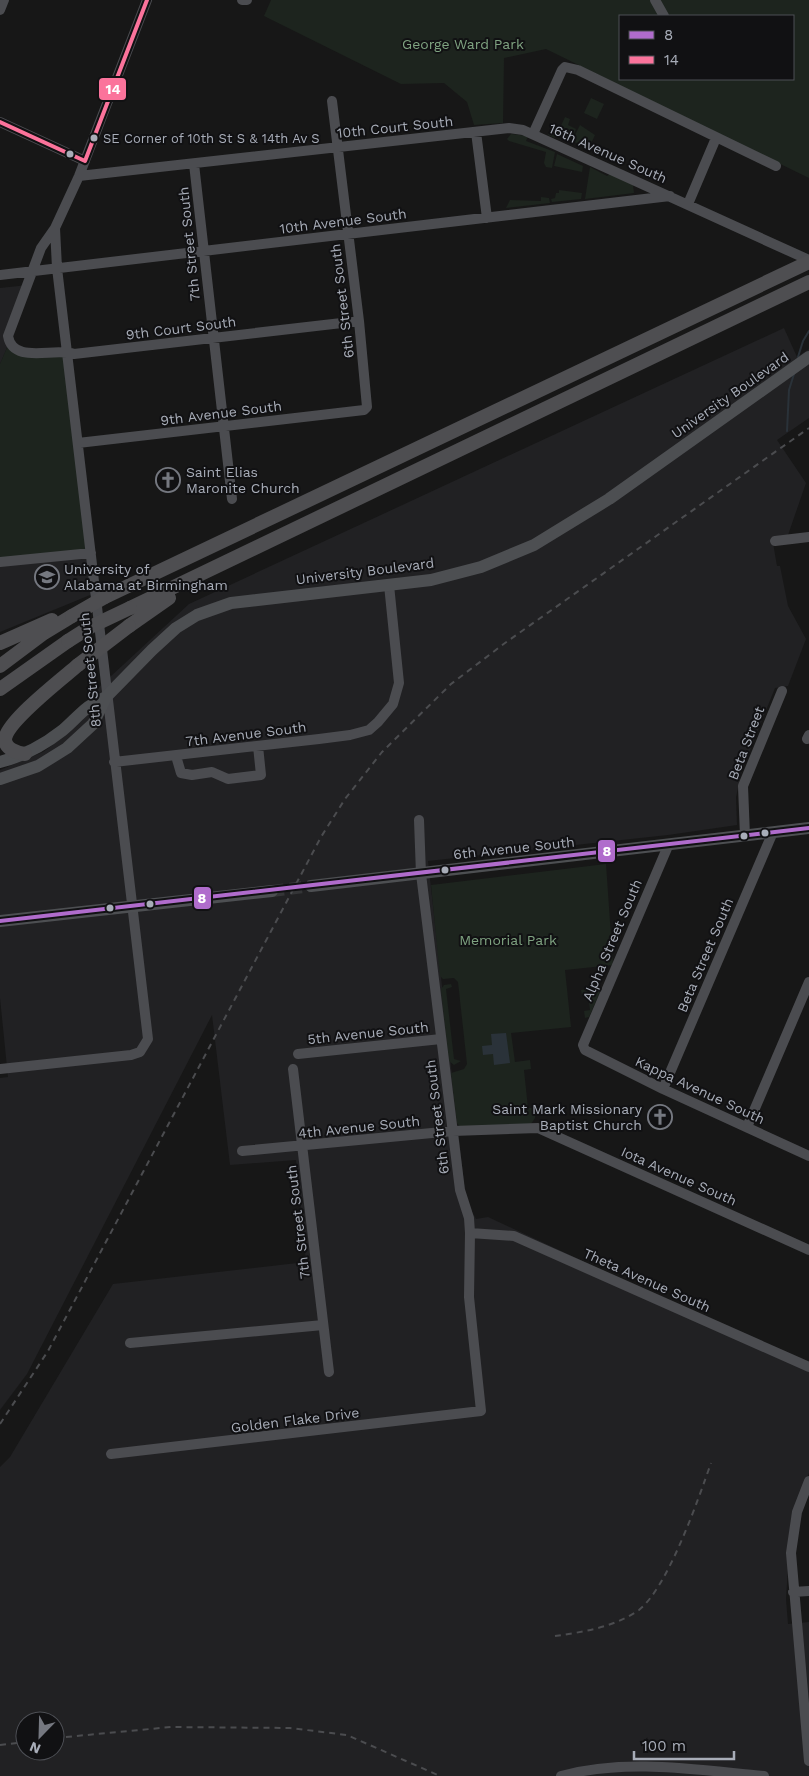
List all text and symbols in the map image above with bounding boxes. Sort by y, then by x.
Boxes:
legend [619,15,794,80]
text: 8 [664,26,673,44]
park label: George Ward Park [402,36,524,52]
text: 14 [664,51,679,69]
line badge: 14 [98,77,127,101]
text: 14 [105,81,121,97]
street label: 10th Court South [336,113,454,141]
street label: 16th Avenue South [546,120,670,186]
place label: SE Corner of 10th St S & 14th Av S [103,131,320,146]
marker: SE Corner of 10th St S & 14th Av S [89,133,99,143]
unlabelled marker [65,149,75,159]
street label: 7th Street South [175,186,203,302]
street label: 10th Avenue South [279,205,407,237]
street label: 6th Street South [327,243,357,359]
street label: 9th Court South [125,313,237,343]
street label: University Boulevard [668,349,792,441]
street label: 9th Avenue South [159,398,283,428]
place label: Saint Elias Maronite Church [186,464,300,496]
church icon: Saint Elias Maronite Church [155,467,181,493]
street label: University Boulevard [295,555,435,587]
place label: University of Alabama at Birmingham [64,561,228,593]
school or university icon: University of Alabama at Birmingham [34,564,60,590]
street label: 8th Street South [76,612,104,728]
street label: Beta Street [725,704,767,782]
street label: 7th Avenue South [185,719,307,749]
unlabelled marker [760,828,770,838]
unlabelled marker [739,831,749,841]
street label: 6th Avenue South [452,834,576,862]
line badge: 8 [597,839,616,863]
text: 8 [603,843,612,859]
unlabelled marker [440,865,450,875]
street label: Alpha Street South [579,877,645,1003]
line badge: 8 [193,886,212,910]
text: 8 [198,890,207,906]
street label: Beta Street South [674,895,736,1015]
unlabelled marker [145,899,155,909]
unlabelled marker [105,903,115,913]
park label: Memorial Park [459,932,557,948]
street label: 5th Avenue South [307,1019,429,1047]
street label: Kappa Avenue South [633,1053,767,1127]
street label: 6th Street South [422,1059,452,1175]
place label: Saint Mark Missionary Baptist Church [492,1101,643,1133]
church icon: Saint Mark Missionary Baptist Church [647,1104,673,1130]
street label: 4th Avenue South [297,1113,421,1141]
street label: Iota Avenue South [619,1143,739,1209]
street label: 7th Street South [283,1164,313,1280]
street label: Theta Avenue South [581,1245,713,1315]
street label: Golden Flake Drive [230,1404,360,1436]
north arrow [15,1711,65,1761]
scale bar [634,1728,734,1760]
text: 100 m [642,1737,686,1755]
text: N [27,1739,43,1757]

